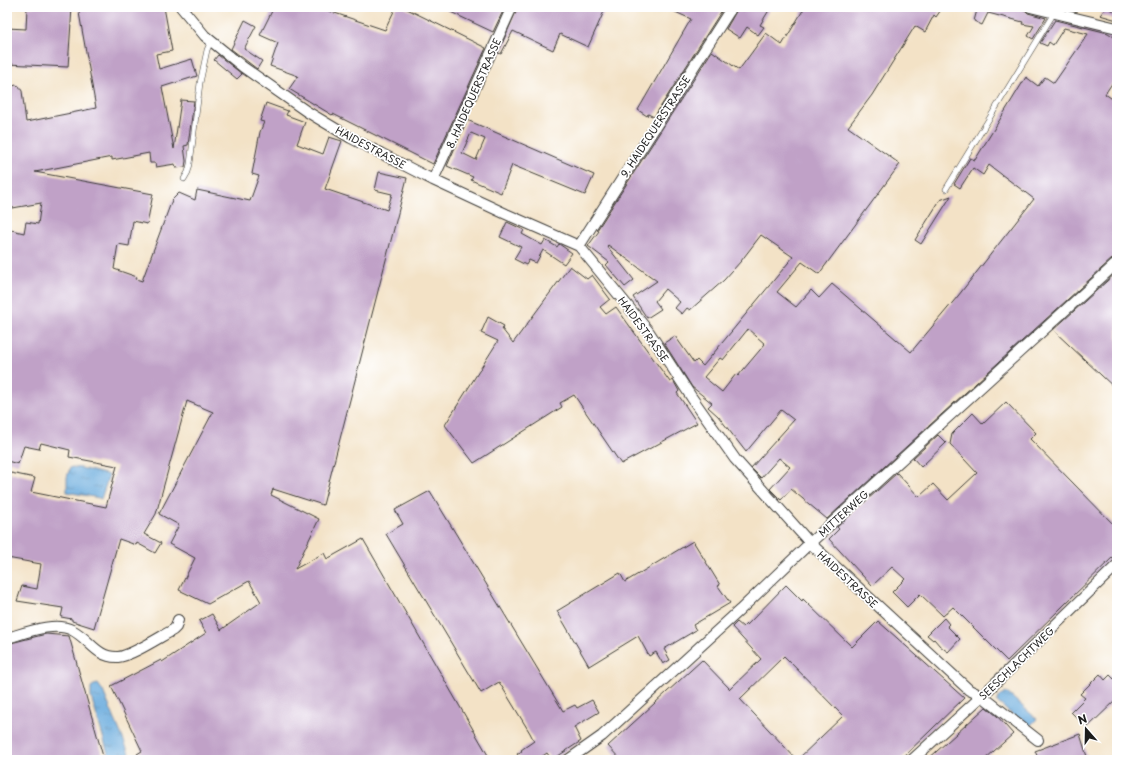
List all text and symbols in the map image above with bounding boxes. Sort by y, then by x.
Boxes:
street label: 8. HAIDEQUERSTRASSE [442,35,504,151]
street label: 9. HAIDEQUERSTRASSE [616,72,694,180]
street label: HAIDESTRASSE [333,122,409,172]
street label: HAIDESTRASSE [615,293,673,365]
street label: MITTERWEG [815,486,871,540]
street label: HAIDESTRASSE [814,547,882,611]
street label: SEESCHLACHTWEG [975,623,1057,703]
north arrow [1066,709,1106,749]
text: N [1075,710,1090,729]

